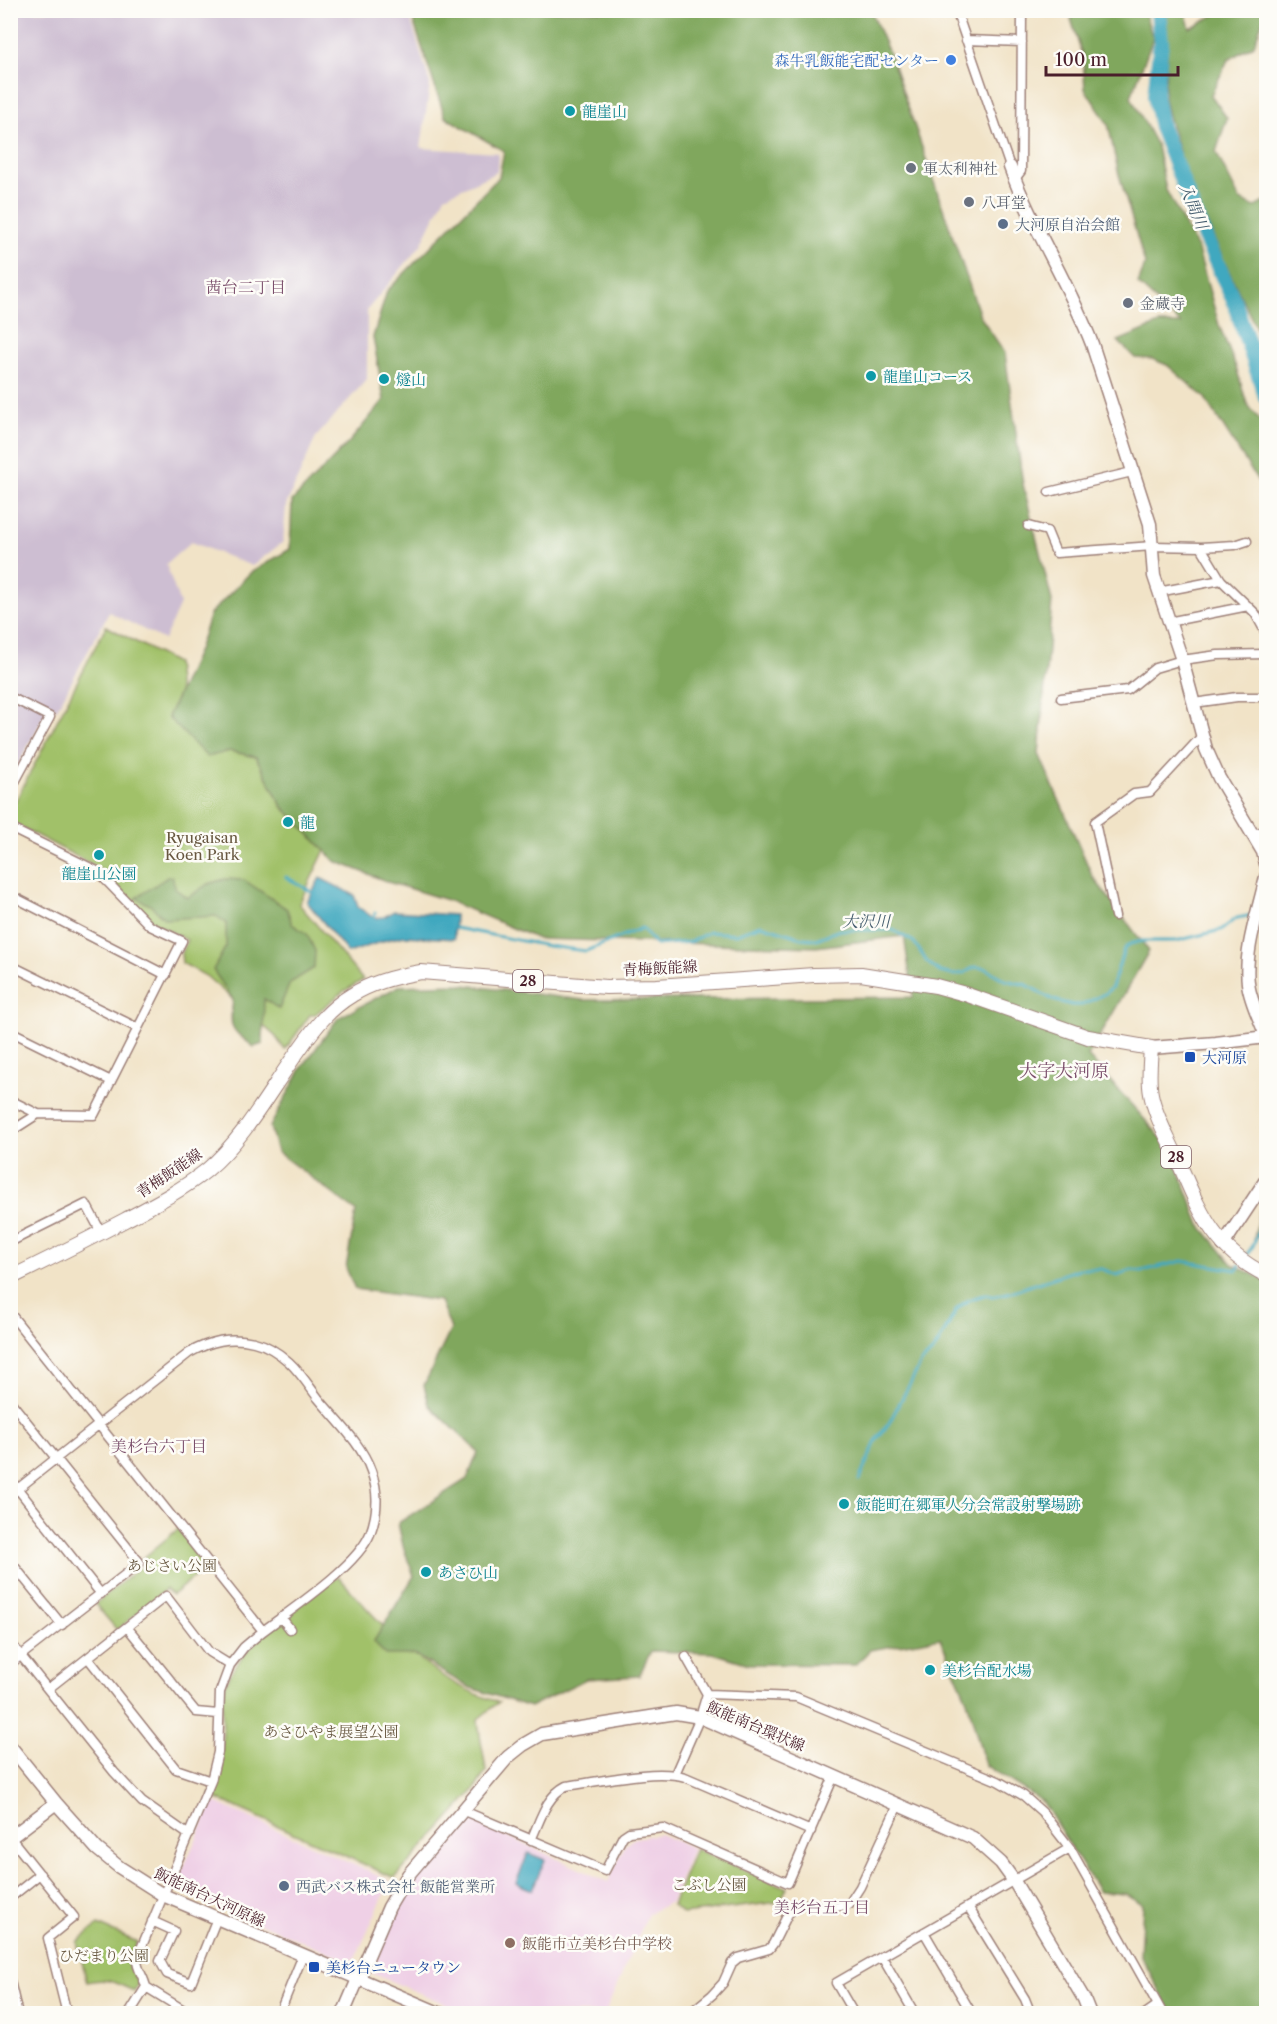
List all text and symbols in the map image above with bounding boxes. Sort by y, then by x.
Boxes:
scale bar [1046,39,1178,77]
text: 100 m [1055,49,1107,71]
place label: 森牛乳飯能宅配センター [775,51,939,70]
marker: 森牛乳飯能宅配センター [944,53,958,67]
place label: 龍崖山 [582,102,627,121]
marker: 龍崖山 [563,104,577,118]
place label: 軍太利神社 [923,159,998,178]
marker: 軍太利神社 [904,161,918,175]
water label: 入間川 [1175,180,1213,234]
place label: 八耳堂 [981,193,1026,212]
marker: 八耳堂 [962,195,976,209]
place label: 大河原自治会館 [1015,215,1120,234]
marker: 大河原自治会館 [996,217,1010,231]
district label: 茜台二丁目 [206,277,286,297]
place label: 金蔵寺 [1140,294,1185,313]
marker: 金蔵寺 [1121,296,1135,310]
place label: 龍崖山コース [883,367,972,386]
marker: 龍崖山コース [864,369,878,383]
place label: 燧山 [396,370,426,389]
marker: 燧山 [377,372,391,386]
place label: 龍 [300,813,315,832]
marker: 龍 [281,815,295,829]
park label: Ryugaisan Koen Park [165,828,241,864]
marker: 龍崖山公園 [92,848,106,862]
place label: 龍崖山公園 [61,864,137,883]
water label: 大沢川 [842,911,892,931]
street label: 青梅飯能線 [622,957,698,979]
road number: 28 [513,970,543,992]
place label: 大河原 [1202,1048,1247,1067]
marker: 大河原 [1183,1050,1197,1064]
district label: 大字大河原 [1019,1060,1109,1082]
street label: 青梅飯能線 [133,1144,205,1202]
road number: 28 [1161,1146,1191,1168]
district label: 美杉台六丁目 [111,1436,207,1456]
place label: 飯能町在郷軍人分会常設射撃場跡 [856,1495,1081,1514]
marker: 飯能町在郷軍人分会常設射撃場跡 [837,1497,851,1511]
park label: あじさい公園 [127,1556,217,1575]
place label: あさひ山 [438,1563,498,1582]
marker: あさひ山 [419,1565,433,1579]
place label: 美杉台配水場 [942,1661,1032,1680]
marker: 美杉台配水場 [923,1663,937,1677]
street label: 飯能南台環状線 [704,1697,808,1755]
park label: あさひやま展望公園 [263,1722,399,1741]
street label: 飯能南台大河原線 [152,1863,268,1931]
park label: こぶし公園 [671,1875,747,1894]
place label: 西武バス株式会社 飯能営業所 [296,1877,495,1896]
marker: 西武バス株式会社 飯能営業所 [277,1879,291,1893]
district label: 美杉台五丁目 [774,1897,870,1917]
place label: 飯能市立美杉台中学校 [522,1934,672,1953]
marker: 飯能市立美杉台中学校 [503,1936,517,1950]
park label: ひだまり公園 [59,1946,149,1965]
place label: 美杉台ニュータウン [326,1958,461,1977]
marker: 美杉台ニュータウン [307,1960,321,1974]

